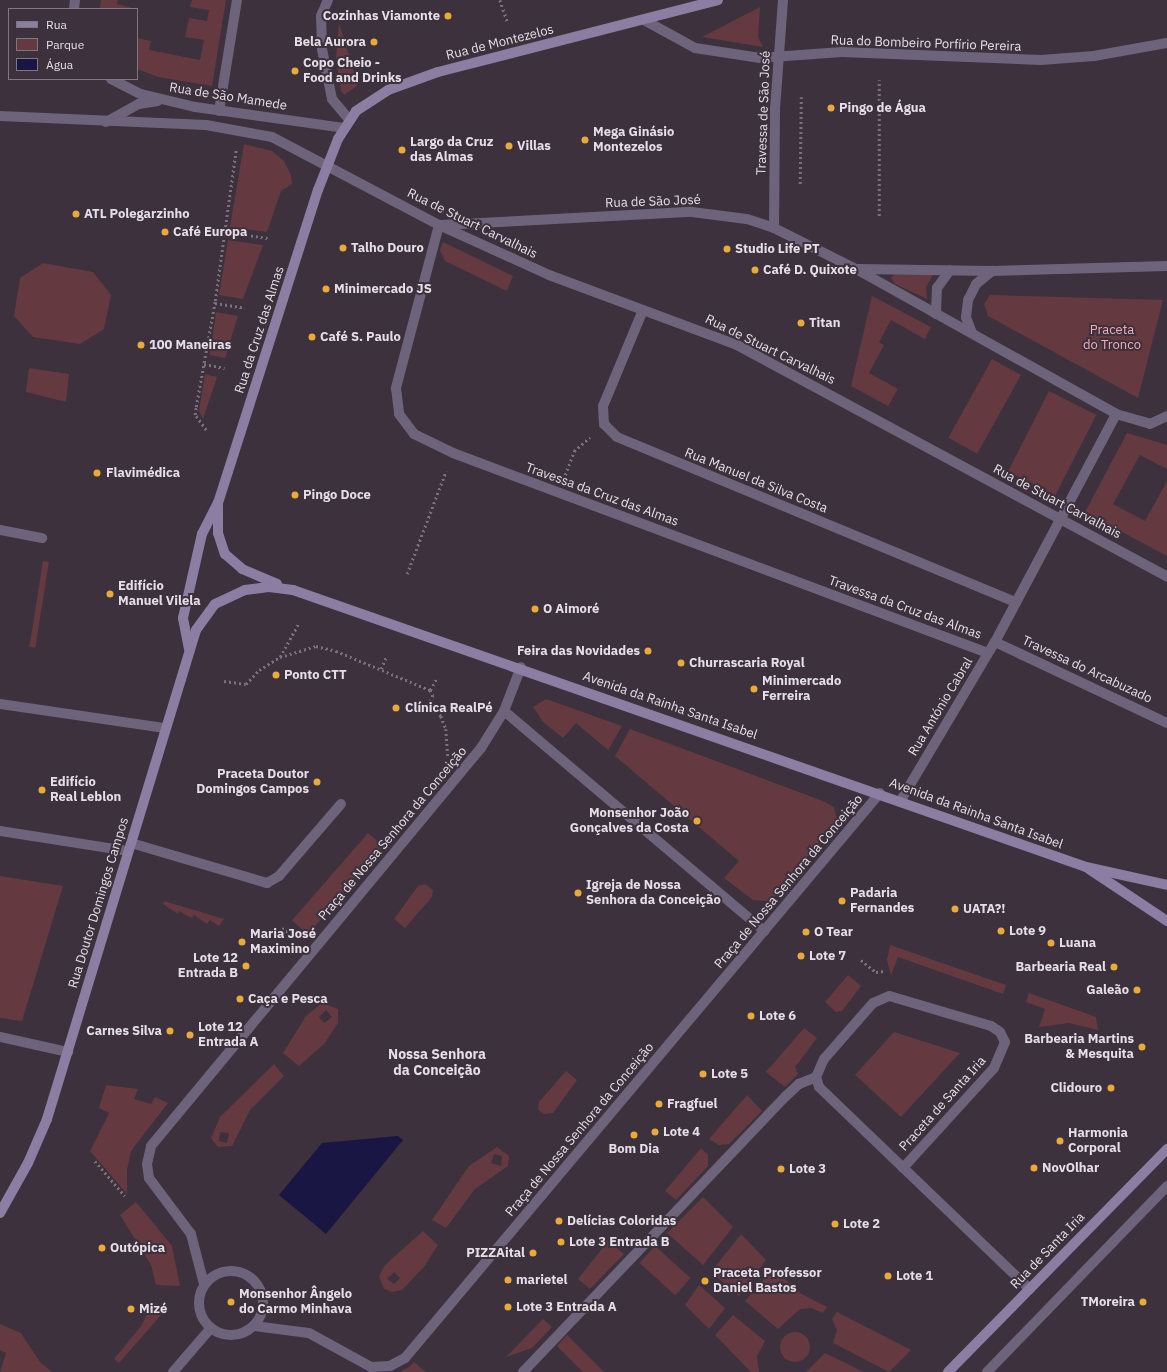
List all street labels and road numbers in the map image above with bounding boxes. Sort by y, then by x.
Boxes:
street label: Rua de Montezelos [445,22,555,64]
street label: Rua do Bombeiro Porfírio Pereira [830,33,1022,55]
street label: Travessa de São José [754,51,774,175]
street label: Rua de São Mamede [168,80,288,114]
street label: Rua de Stuart Carvalhais [404,186,540,262]
street label: Rua de São José [605,193,701,211]
street label: Rua da Cruz das Almas [232,264,288,396]
street label: Rua de Stuart Carvalhais [702,312,838,388]
street label: Rua Manuel da Silva Costa [682,445,830,517]
street label: Travessa da Cruz das Almas [523,460,681,530]
street label: Rua de Stuart Carvalhais [990,462,1124,542]
street label: Travessa da Cruz das Almas [826,573,984,643]
street label: Travessa do Arcabuzado [1020,633,1154,707]
street label: Rua António Cabral [905,655,977,759]
street label: Avenida da Rainha Santa Isabel [581,669,759,743]
street label: Praça de Nossa Senhora da Conceição [316,744,470,924]
street label: Avenida da Rainha Santa Isabel [887,775,1065,853]
street label: Praça de Nossa Senhora da Conceição [712,792,866,972]
street label: Rua Doutor Domingos Campos [66,816,132,990]
street label: Praça de Nossa Senhora da Conceição [503,1040,657,1220]
street label: Praceta de Santa Iria [896,1053,990,1155]
street label: Rua de Santa Iria [1008,1210,1088,1292]

